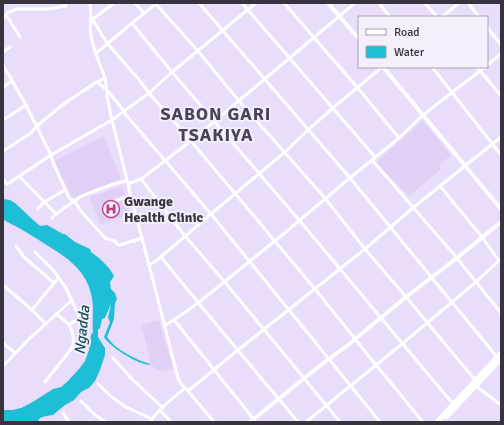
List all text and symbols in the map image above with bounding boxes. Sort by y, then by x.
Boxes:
legend [358,16,488,68]
text: Road [394,25,420,40]
text: Water [394,45,425,60]
district label: SABON GARI TSAKIYA [161,103,271,146]
place label: Gwange Health Clinic [124,193,204,226]
hospital icon: Gwange Health Clinic [101,199,121,219]
water label: Ngadda [70,304,94,355]

